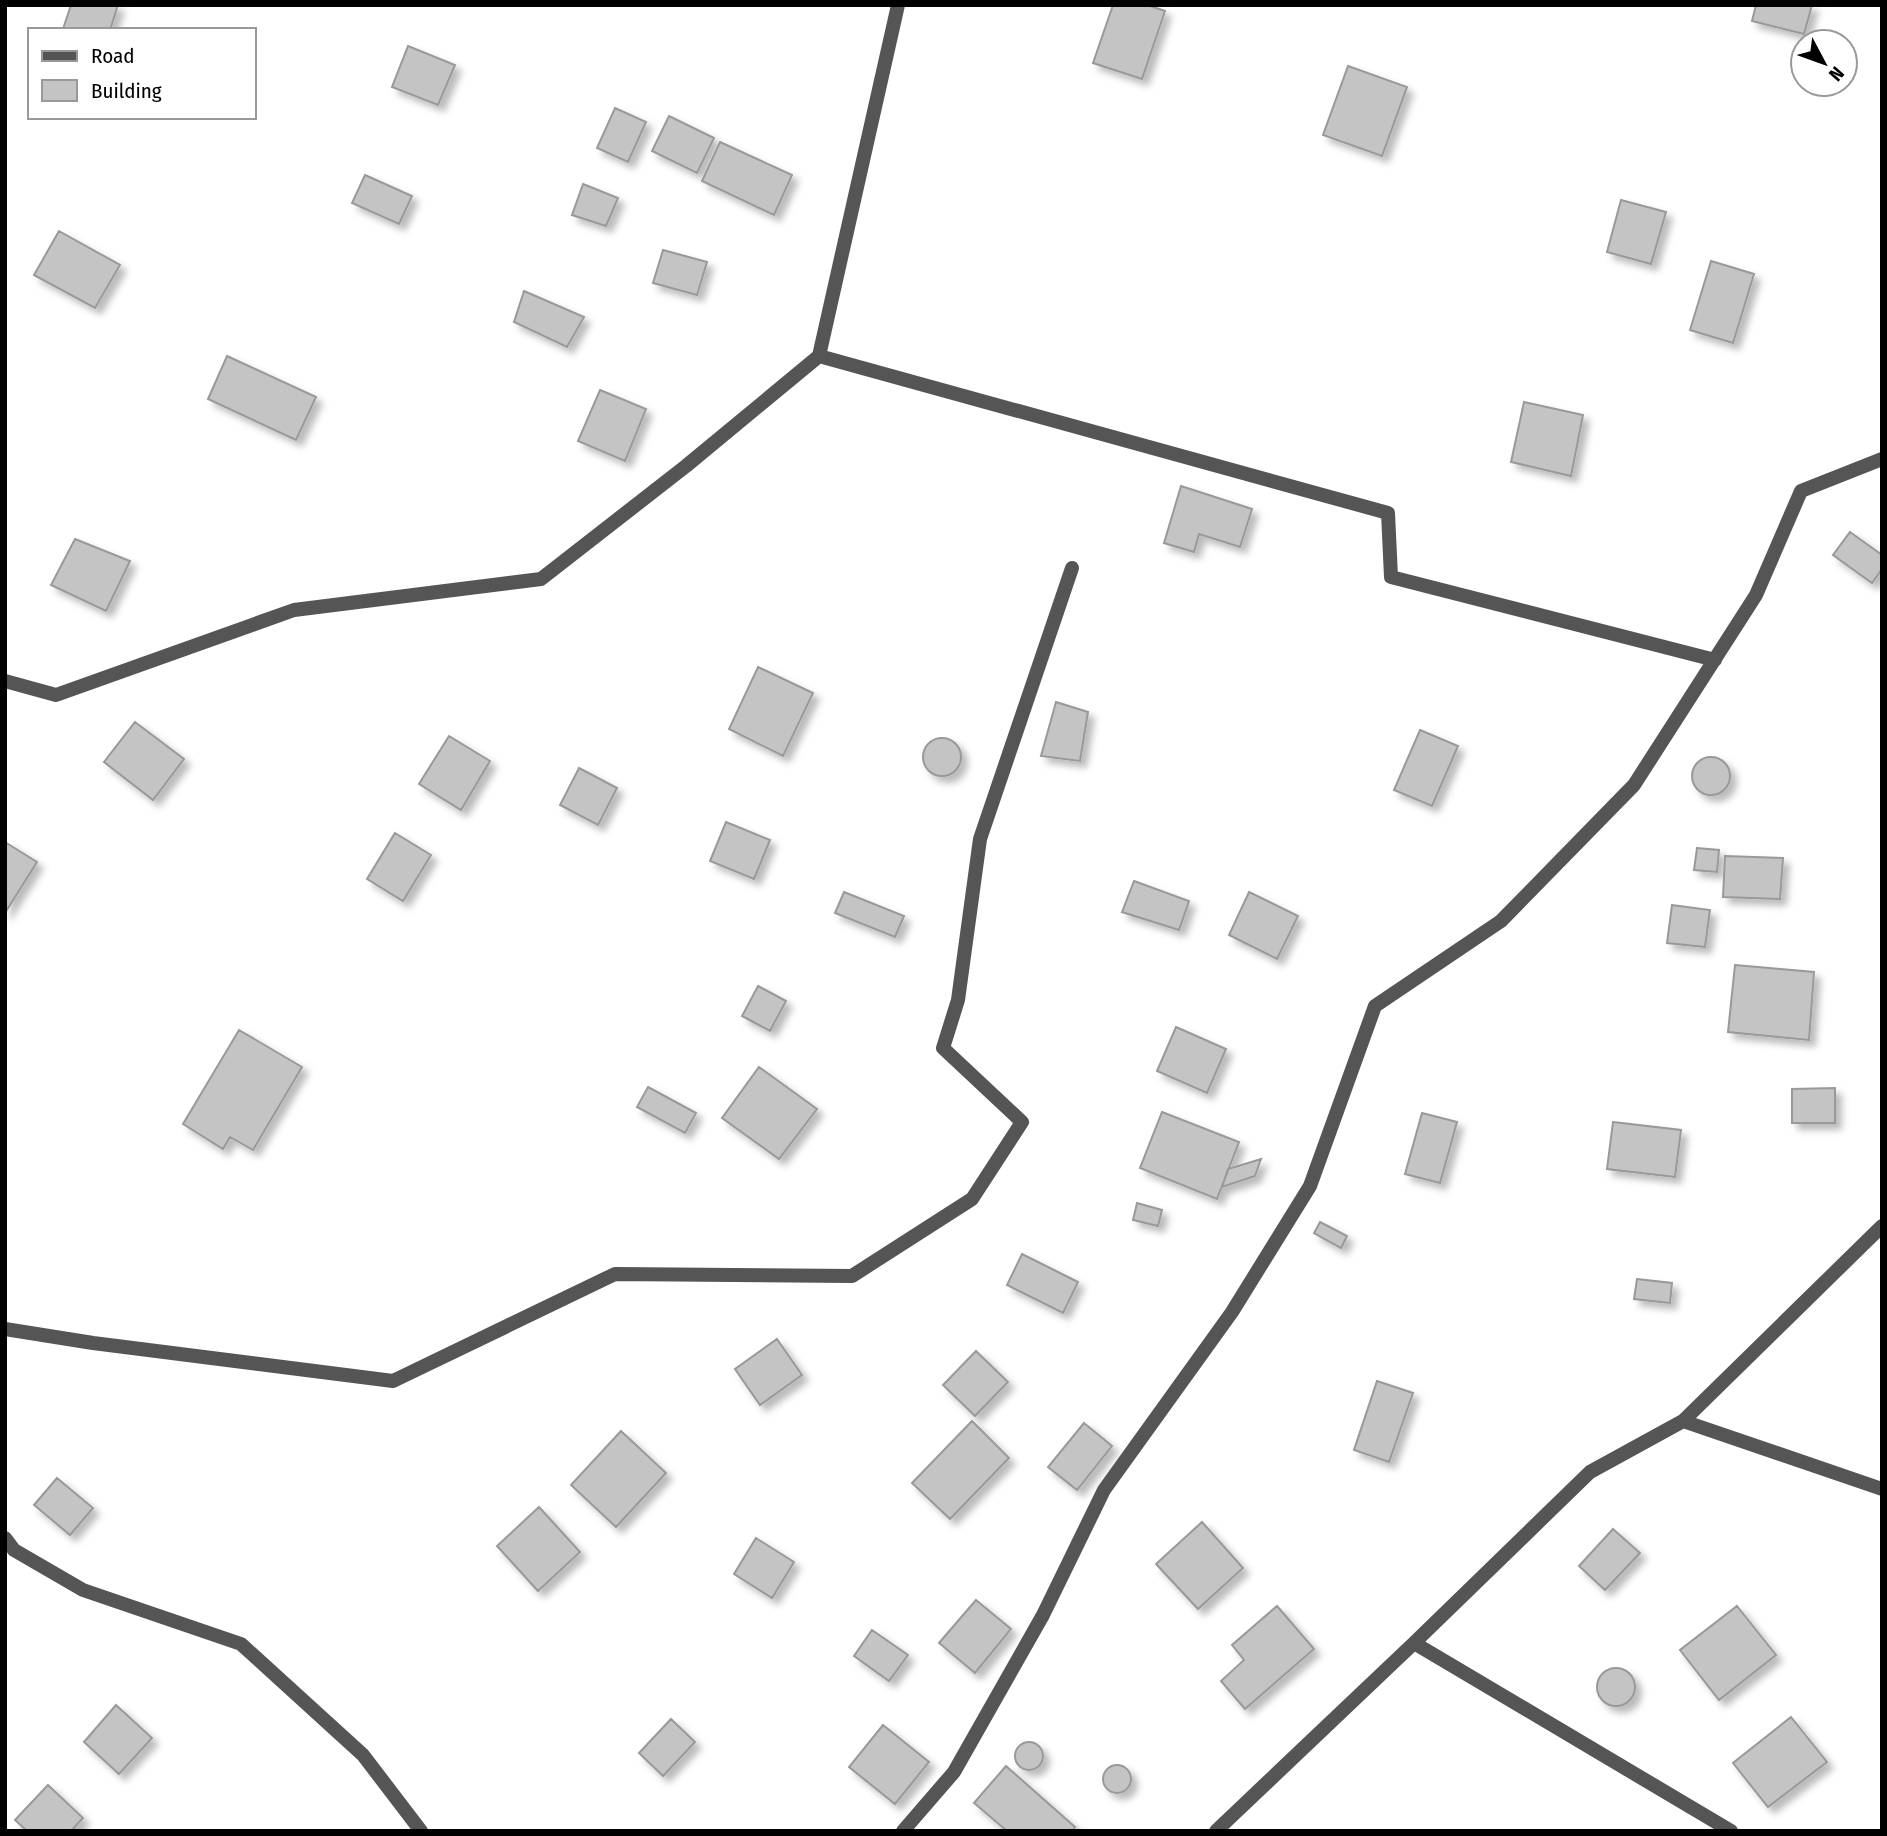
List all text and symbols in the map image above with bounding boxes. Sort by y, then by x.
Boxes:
legend [28,28,256,119]
north arrow [1789,28,1859,98]
text: Road [91,43,135,69]
text: N [1824,62,1849,86]
text: Building [91,78,162,104]

